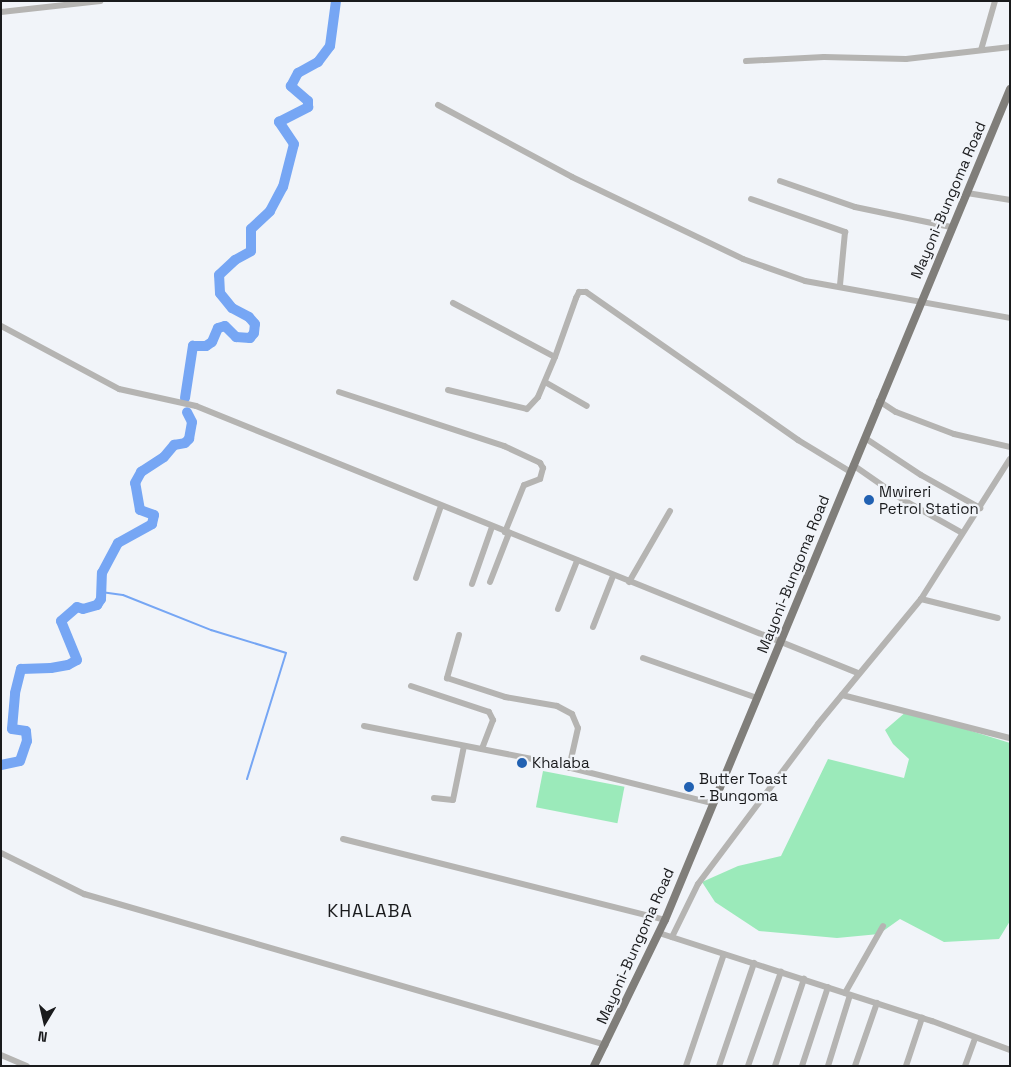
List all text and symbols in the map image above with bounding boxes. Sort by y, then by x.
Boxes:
street label: Mayoni-Bungoma Road [907,119,989,281]
place label: Mwireri Petrol Station [879,482,979,517]
street label: Mayoni-Bungoma Road [753,492,833,656]
marker: Mwireri Petrol Station [863,494,875,506]
place label: Khalaba [532,754,590,772]
marker: Khalaba [516,757,528,769]
place label: Butter Toast - Bungoma [699,769,788,804]
marker: Butter Toast - Bungoma [683,781,695,793]
street label: Mayoni-Bungoma Road [592,865,678,1027]
district label: KHALABA [326,900,414,922]
north arrow [20,997,70,1047]
text: N [37,1027,49,1046]

